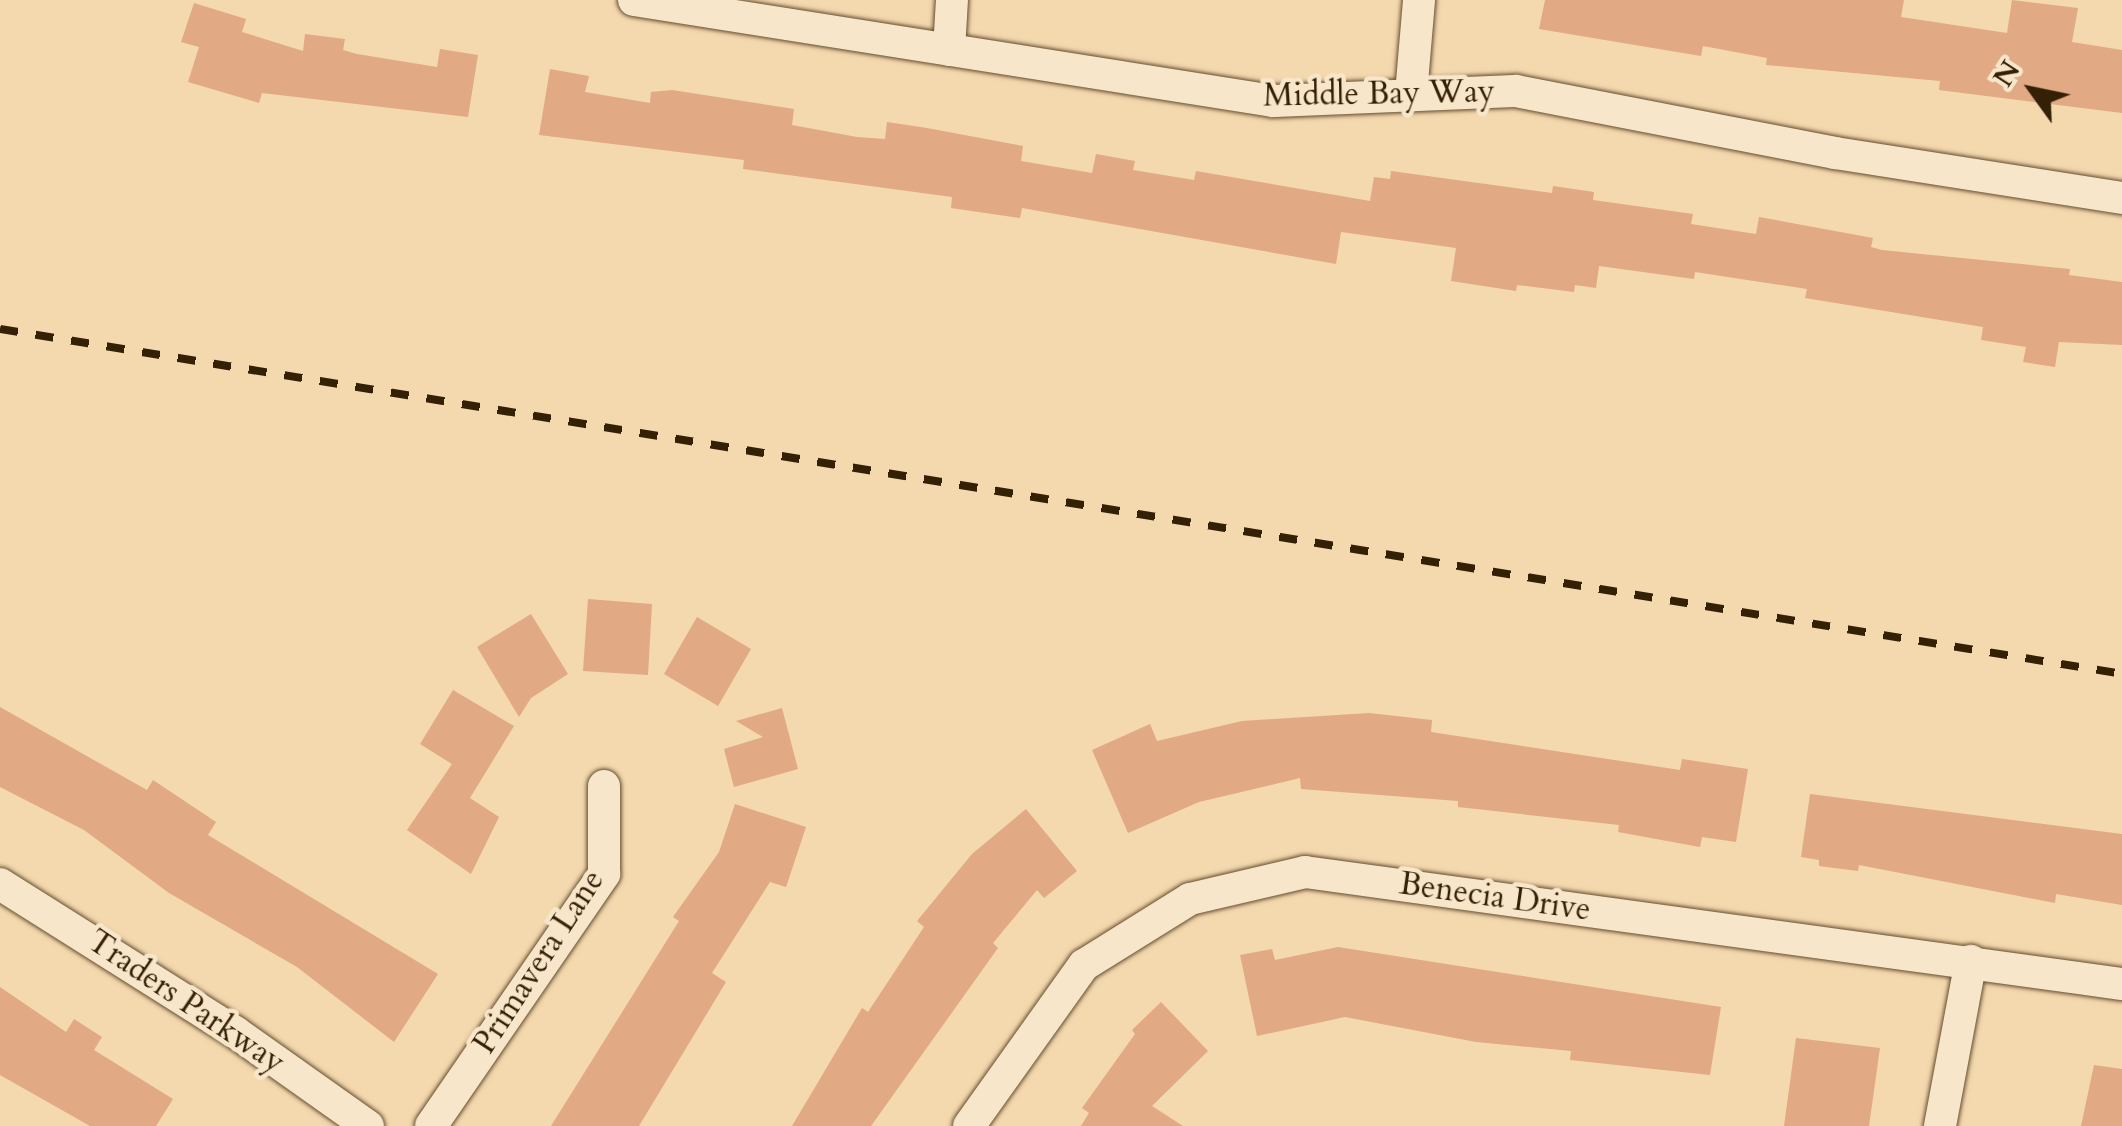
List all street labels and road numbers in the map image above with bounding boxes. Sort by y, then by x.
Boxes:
street label: Middle Bay Way [1263,73,1495,115]
street label: Primavera Lane [465,863,613,1061]
street label: Benecia Drive [1397,865,1593,929]
street label: Traders Parkway [80,922,292,1082]

